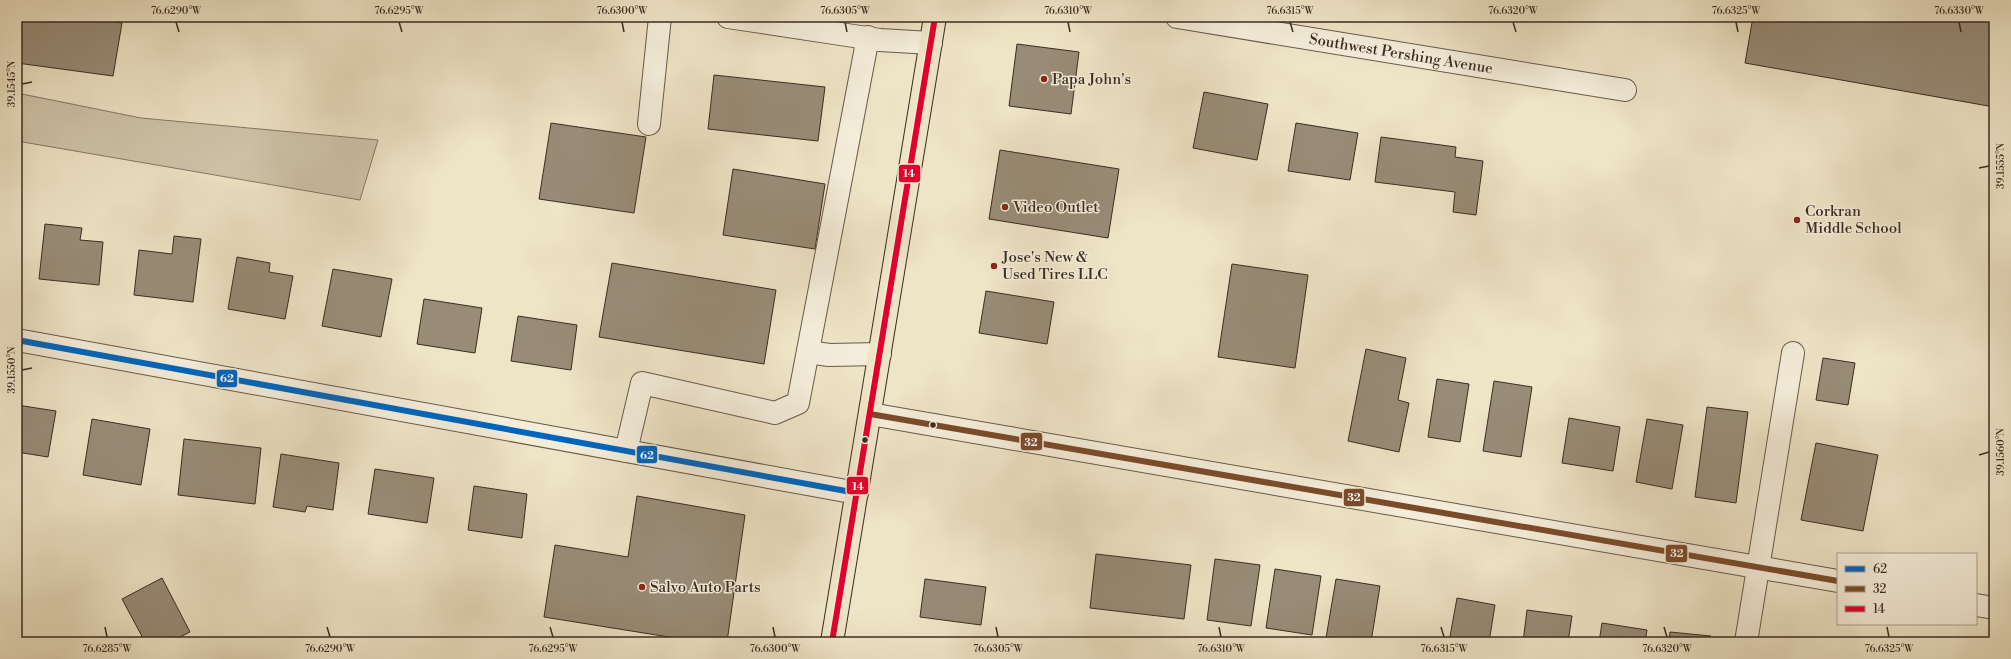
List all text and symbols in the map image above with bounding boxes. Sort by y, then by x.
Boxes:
text: 76.6290°W [151,5,202,17]
text: 76.6295°W [374,5,424,17]
text: 76.6300°W [597,5,648,17]
text: 76.6305°W [820,5,871,17]
text: 76.6310°W [1044,5,1093,17]
text: 76.6315°W [1267,5,1314,17]
text: 76.6320°W [1488,5,1539,17]
text: 76.6325°W [1712,5,1761,17]
text: 76.6330°W [1934,5,1985,17]
street label: Southwest Pershing Avenue [1308,29,1494,78]
text: 39.1545°N [6,60,18,107]
place label: Papa John's [1052,70,1131,89]
marker: Papa John's [1039,74,1049,84]
text: 39.1555°N [1995,142,2007,189]
line badge: 14 [898,164,921,183]
text: 14 [903,167,915,181]
place label: Video Outlet [1012,198,1099,217]
marker: Video Outlet [1000,202,1010,212]
place label: Corkran Middle School [1805,202,1902,238]
marker: Corkran Middle School [1792,215,1802,225]
place label: Jose's New & Used Tires LLC [1001,248,1108,284]
marker: Jose's New & Used Tires LLC [989,261,999,271]
text: 39.1550°N [6,346,18,394]
line badge: 62 [216,369,238,388]
text: 62 [220,372,234,386]
unlabelled marker [928,420,938,430]
text: 39.1560°N [1995,428,2007,476]
line badge: 32 [1020,432,1043,451]
unlabelled marker [860,435,870,445]
text: 32 [1024,436,1038,450]
line badge: 62 [636,445,658,464]
text: 62 [640,449,654,463]
line badge: 14 [846,476,869,495]
text: 14 [852,480,864,494]
line badge: 32 [1343,488,1365,507]
text: 32 [1347,491,1361,505]
line badge: 32 [1665,544,1688,563]
text: 32 [1670,547,1684,561]
legend [1837,553,1977,625]
text: 62 [1873,562,1887,577]
place label: Salvo Auto Parts [650,578,761,597]
marker: Salvo Auto Parts [637,582,647,592]
text: 32 [1873,582,1887,597]
text: 14 [1873,602,1885,617]
text: 76.6285°W [82,643,132,655]
text: 76.6290°W [305,643,356,655]
text: 76.6295°W [528,643,578,655]
text: 76.6300°W [750,643,801,655]
text: 76.6305°W [973,643,1024,655]
text: 76.6310°W [1197,643,1246,655]
text: 76.6315°W [1421,643,1468,655]
text: 76.6320°W [1642,643,1693,655]
text: 76.6325°W [1865,643,1914,655]

